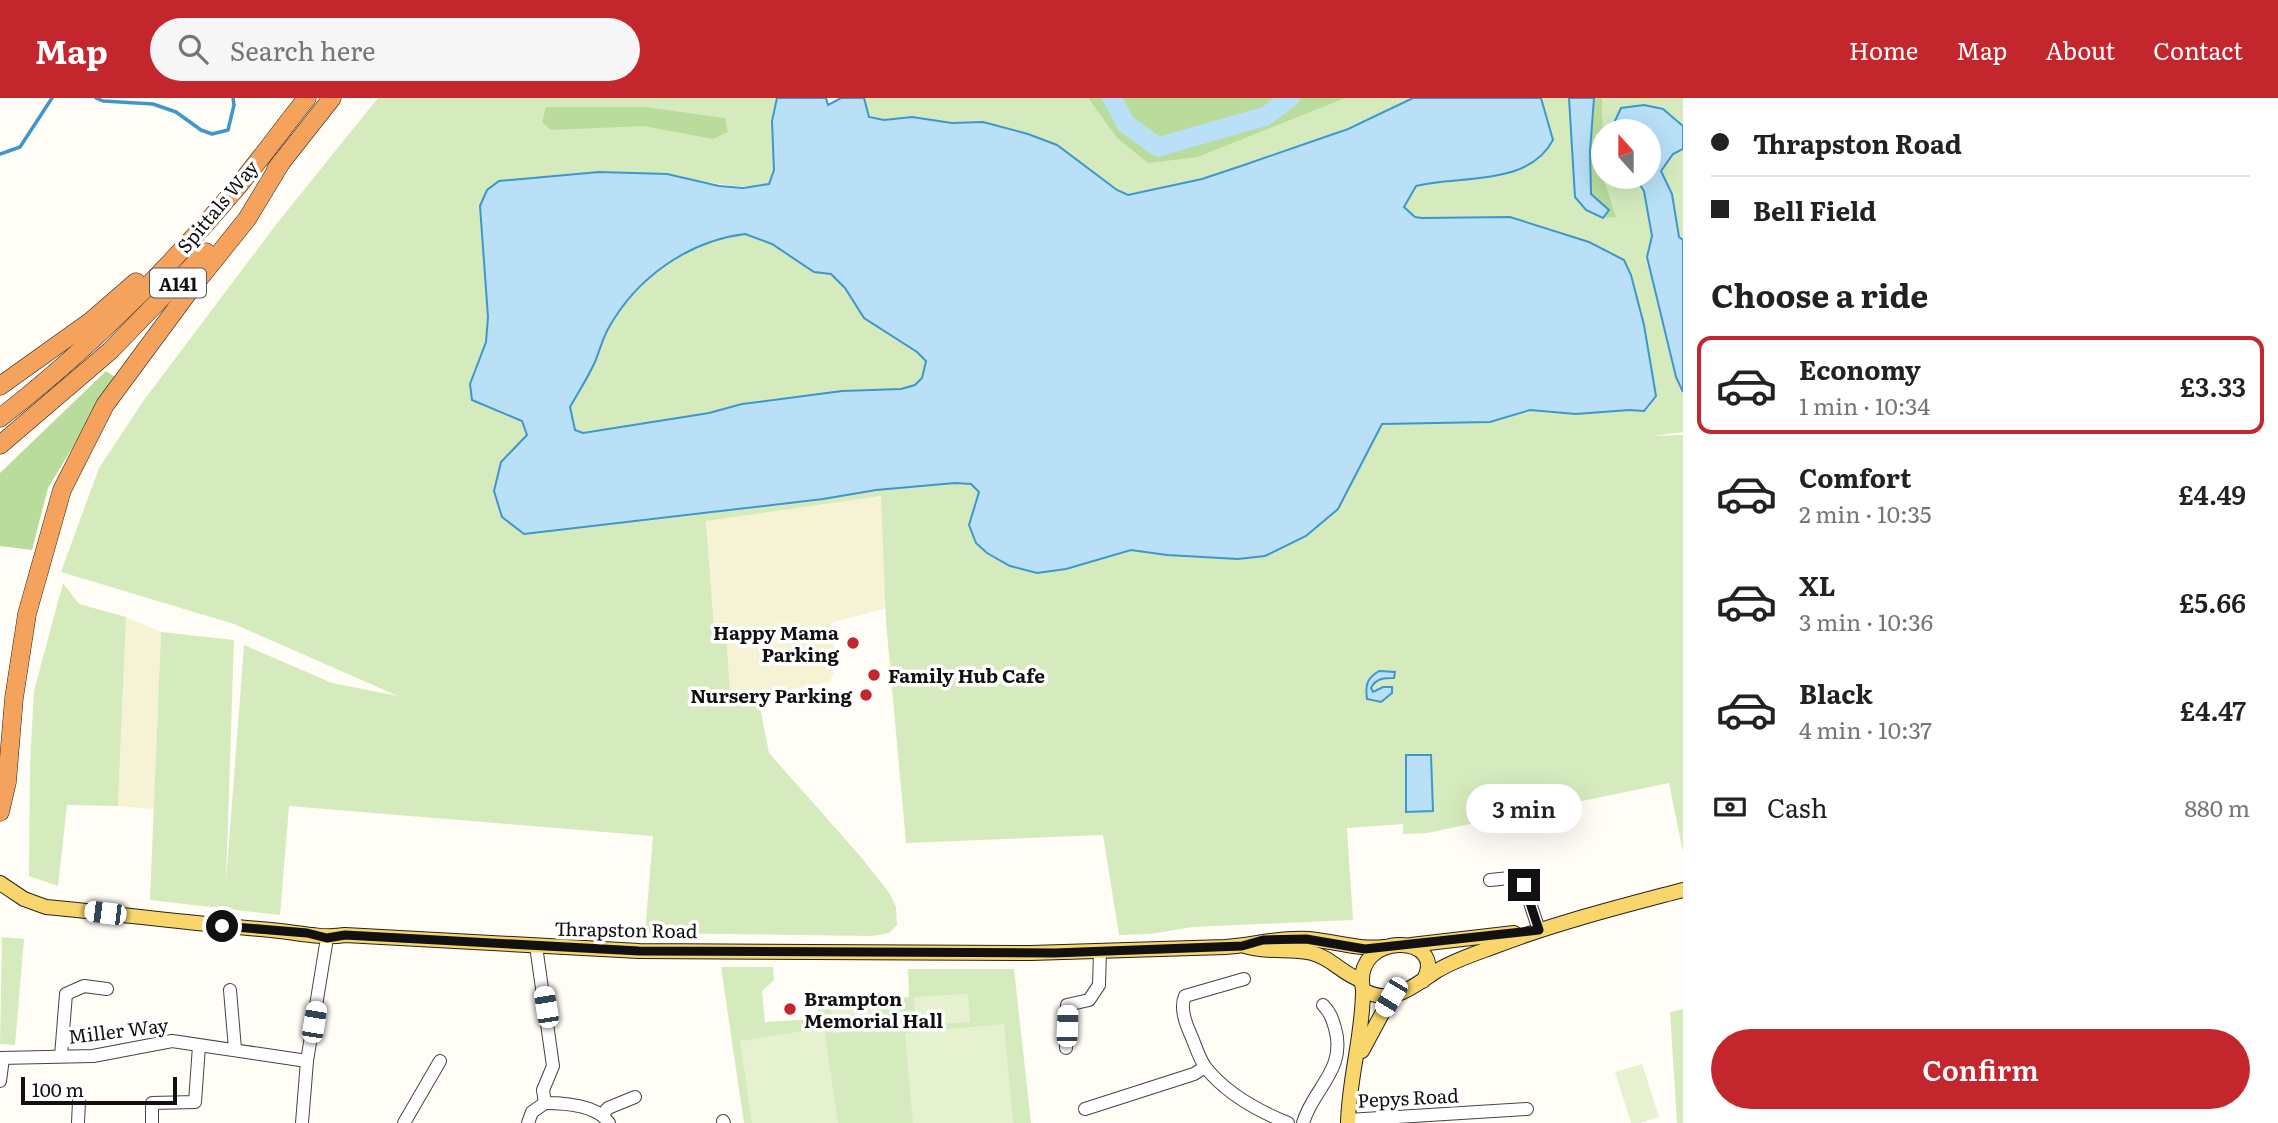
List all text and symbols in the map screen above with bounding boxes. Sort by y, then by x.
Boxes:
search box [150,18,640,81]
text: Map [35,25,108,74]
icon: search [174,30,212,68]
text: Search here [230,30,376,69]
text: Home [1849,32,1918,67]
text: Map [1956,32,2007,67]
text: About [2045,32,2115,67]
text: Contact [2153,32,2243,67]
north arrow [1591,119,1661,189]
map controls [1591,119,1661,189]
text: Thrapston Road [1753,123,1962,162]
street label: Spittals Way [170,153,264,259]
text: Bell Field [1753,190,1876,229]
road number: A141 [150,268,206,298]
text: Choose a ride [1711,270,1928,318]
text: Economy [1799,349,1921,388]
icon: car [1715,354,1778,417]
text: £3.33 [2180,366,2246,405]
text: 1 min · 10:34 [1799,388,1930,422]
text: Comfort [1799,457,1911,496]
icon: car [1715,462,1778,525]
text: £4.49 [2179,474,2246,513]
text: 2 min · 10:35 [1799,496,1931,530]
text: XL [1799,565,1836,604]
icon: car [1715,570,1778,633]
text: £5.66 [2179,582,2246,621]
text: 3 min · 10:36 [1799,604,1933,638]
place label: Happy Mama Parking [713,618,839,668]
marker: Happy Mama Parking [845,635,861,651]
place label: Family Hub Cafe [888,661,1045,689]
marker: Family Hub Cafe [866,667,882,683]
text: Black [1799,673,1873,712]
icon: car [1715,678,1778,741]
place label: Nursery Parking [690,681,853,709]
marker: Nursery Parking [858,687,874,703]
text: £4.47 [2180,690,2246,729]
text: 4 min · 10:37 [1799,712,1932,746]
callout: 3 min [1466,784,1582,832]
text: Cash [1767,787,1828,826]
icon: cash [1711,788,1749,826]
text: 880 m [2184,790,2250,824]
text: 3 min [1492,791,1556,825]
route end [1508,869,1540,901]
car [83,900,128,926]
route start [206,910,238,942]
street label: Thrapston Road [554,914,698,944]
car [1372,974,1411,1020]
place label: Brampton Memorial Hall [804,984,943,1034]
car [533,985,560,1029]
car [301,1000,328,1044]
marker: Brampton Memorial Hall [782,1001,798,1017]
car [1056,1005,1079,1047]
street label: Miller Way [66,1010,170,1050]
button: Confirm [1711,1029,2250,1109]
scale bar [21,1074,177,1106]
text: 100 m [32,1075,84,1103]
street label: Pepys Road [1357,1080,1460,1114]

